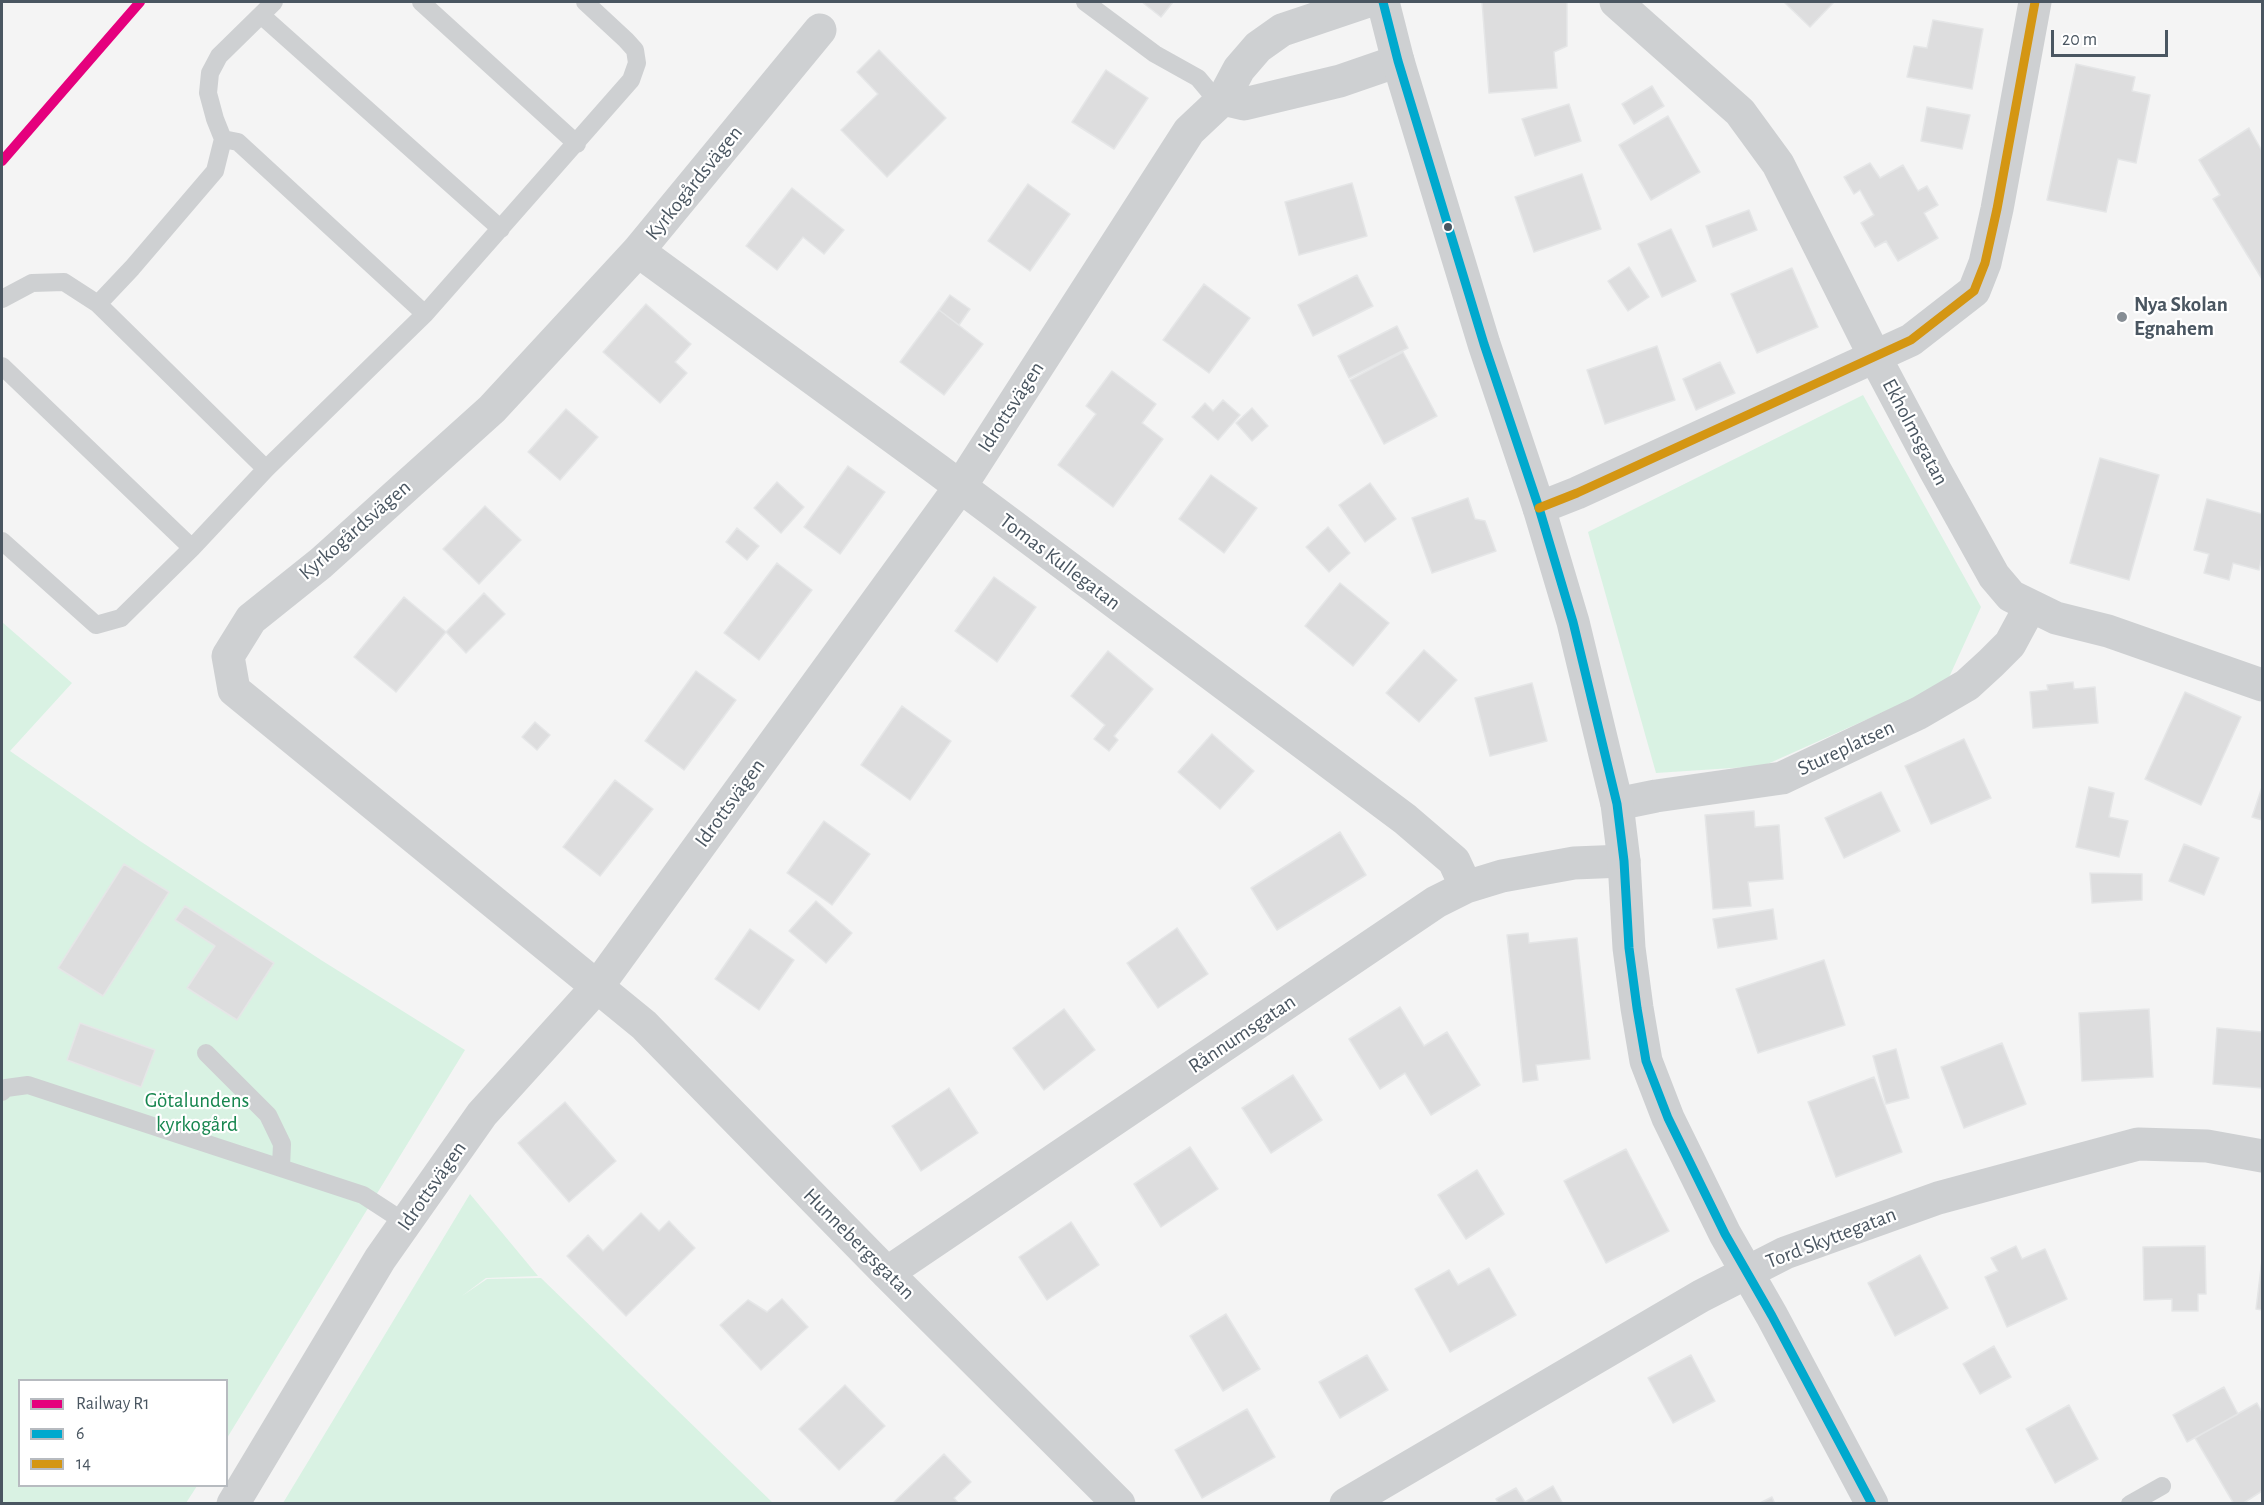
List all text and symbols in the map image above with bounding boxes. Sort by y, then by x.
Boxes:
scale bar [2054,18,2171,56]
text: 20 m [2062,31,2097,49]
street label: Kyrkogårdsvägen [640,121,748,245]
unlabelled marker [1442,221,1454,233]
place label: Nya Skolan Egnahem [2134,292,2228,342]
marker: Nya Skolan Egnahem [2115,310,2129,324]
street label: Idrottsvägen [972,357,1050,457]
street label: Ekholmsgatan [1876,374,1954,490]
street label: Kyrkogårdsvägen [294,475,416,585]
street label: Tomas Kullegatan [994,508,1126,616]
street label: Stureplatsen [1793,715,1899,781]
street label: Idrottsvägen [689,754,771,852]
street label: Rånnumsgatan [1184,989,1300,1079]
park label: Götalundens kyrkogård [145,1088,249,1138]
street label: Idrottsvägen [392,1136,472,1236]
street label: Hunnebergsgatan [798,1183,920,1305]
street label: Tord Skyttegatan [1762,1202,1900,1274]
legend [18,1379,228,1487]
text: Railway R1 [76,1395,150,1413]
text: 6 [76,1425,84,1443]
text: 14 [76,1455,91,1473]

